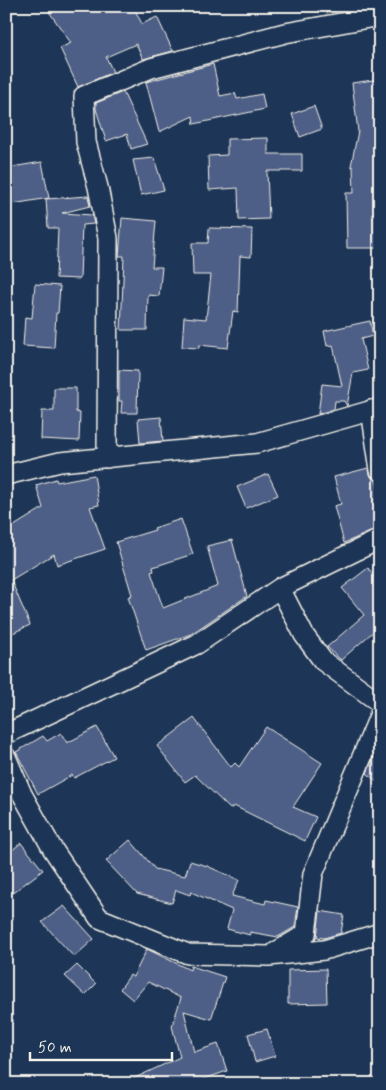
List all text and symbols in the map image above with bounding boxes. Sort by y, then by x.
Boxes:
scale bar [30,1030,172,1062]
text: 50 m [38,1038,72,1058]

